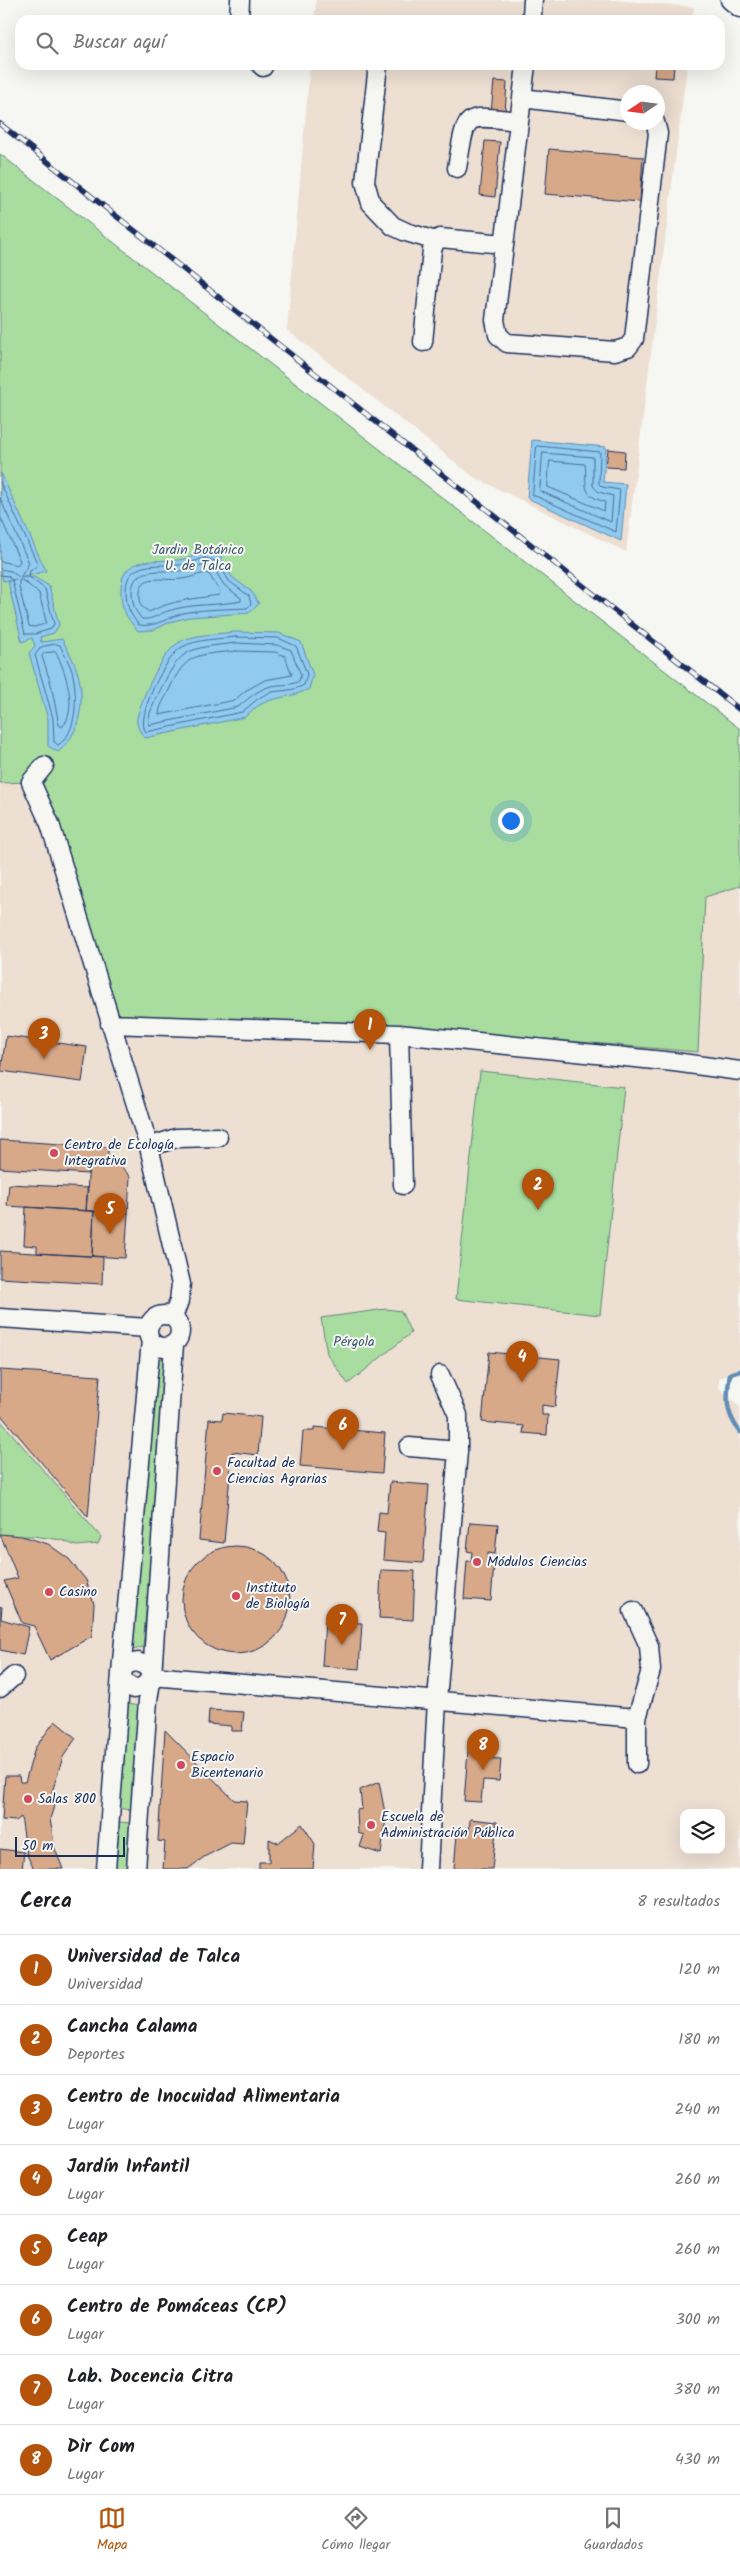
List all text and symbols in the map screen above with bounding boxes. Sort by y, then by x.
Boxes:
search box [15,15,725,70]
text: Buscar aquí [73,28,165,58]
icon: search [33,29,61,57]
north arrow [620,85,665,130]
park label: Jardin Botánico U. de Talca [152,539,244,577]
your location [498,808,524,834]
pin: 1 [354,1009,386,1050]
pin: 3 [28,1018,60,1059]
place label: Centro de Ecología Integrativa [64,1134,174,1172]
marker: Centro de Ecología Integrativa [48,1147,60,1159]
pin: 2 [522,1169,554,1210]
pin: 5 [94,1193,126,1234]
park label: Pérgola [333,1331,375,1353]
pin: 4 [506,1341,538,1382]
pin: 6 [327,1409,359,1450]
place label: Facultad de Ciencias Agrarias [227,1452,327,1490]
marker: Facultad de Ciencias Agrarias [211,1465,223,1477]
place label: Módulos Ciencias [487,1551,587,1573]
marker: Módulos Ciencias [471,1556,483,1568]
place label: Instituto de Biología [246,1577,310,1615]
place label: Casino [59,1581,97,1603]
marker: Casino [43,1586,55,1598]
marker: Instituto de Biología [230,1590,242,1602]
pin: 7 [326,1604,358,1645]
pin: 8 [467,1729,499,1770]
place label: Espacio Bicentenario [191,1746,263,1784]
marker: Espacio Bicentenario [175,1759,187,1771]
place label: Salas 800 [38,1788,96,1810]
marker: Salas 800 [22,1793,34,1805]
place label: Escuela de Administración Pública [381,1806,515,1844]
map controls [680,1809,725,1854]
button: layers [680,1809,725,1854]
marker: Escuela de Administración Pública [365,1819,377,1831]
scale bar [15,1834,125,1857]
text: 50 m [22,1835,53,1857]
text: Cerca [20,1885,72,1918]
text: 8 resultados [637,1889,720,1914]
text: Universidad de Talca [67,1942,240,1972]
text: 1 [34,1957,38,1982]
text: 120 m [679,1957,720,1982]
text: Universidad [67,1972,142,1997]
text: Cancha Calama [67,2012,197,2042]
text: 2 [31,2027,41,2052]
text: 180 m [678,2027,720,2052]
text: Deportes [67,2042,125,2067]
text: Centro de Inocuidad Alimentaria [67,2082,340,2112]
text: 3 [32,2097,40,2122]
text: 240 m [675,2097,720,2122]
text: Lugar [67,2112,104,2137]
text: Jardín Infantil [67,2152,189,2182]
text: 4 [32,2167,40,2192]
text: 260 m [675,2167,720,2192]
text: Lugar [67,2182,104,2207]
text: Ceap [67,2222,108,2252]
text: 5 [32,2237,40,2262]
text: 260 m [675,2237,720,2262]
text: Lugar [67,2252,104,2277]
text: Centro de Pomáceas (CP) [67,2292,287,2322]
text: 6 [32,2307,40,2332]
text: 300 m [676,2307,720,2332]
text: Lugar [67,2322,104,2347]
text: Lab. Docencia Citra [67,2362,233,2392]
text: 7 [32,2377,40,2402]
text: 380 m [674,2377,720,2402]
text: Lugar [67,2392,104,2417]
text: Dir Com [67,2432,135,2462]
text: 8 [31,2447,41,2472]
text: 430 m [675,2447,720,2472]
text: Lugar [67,2462,104,2487]
tab: Mapa [97,2504,128,2556]
tab: Cómo llegar [321,2504,390,2556]
tab: Guardados [584,2504,643,2556]

